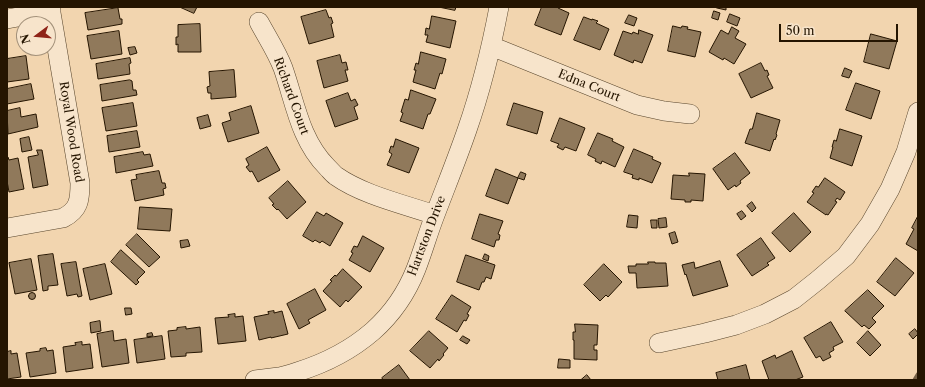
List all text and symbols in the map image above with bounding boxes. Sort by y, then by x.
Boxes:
north arrow [16,16,56,56]
scale bar [781,16,900,42]
text: 50 m [786,23,815,38]
text: N [17,33,33,46]
street label: Richard Court [270,55,312,137]
street label: Edna Court [556,67,622,105]
street label: Royal Wood Road [56,80,86,184]
street label: Hartston Drive [405,194,449,278]

